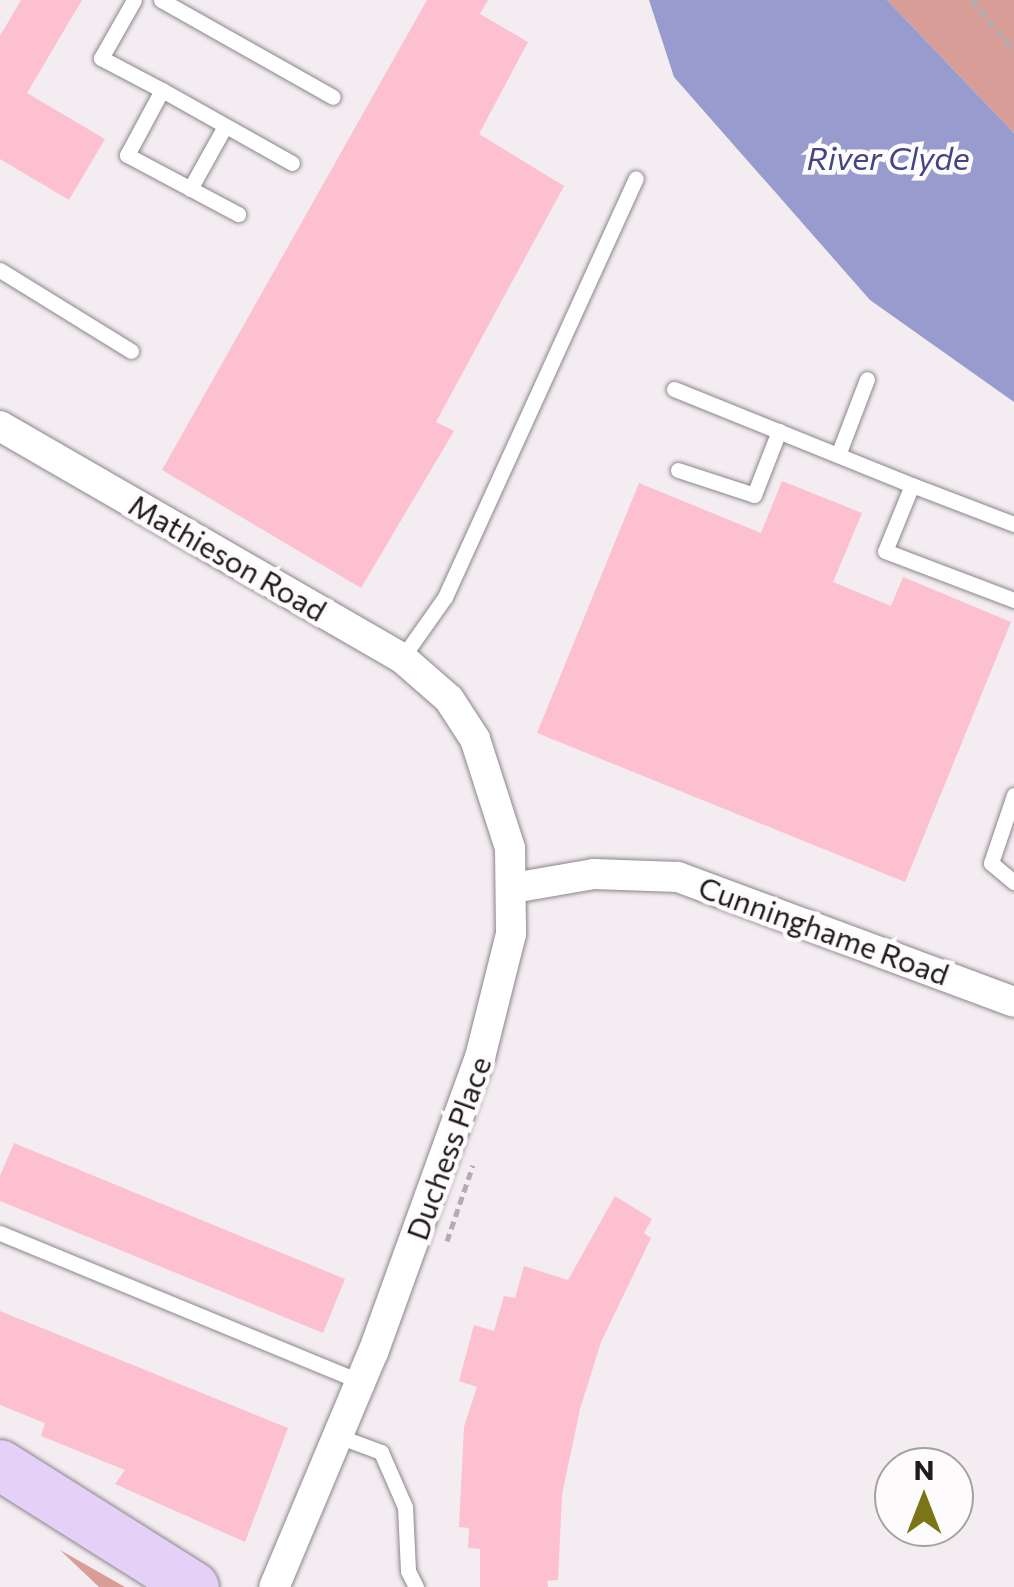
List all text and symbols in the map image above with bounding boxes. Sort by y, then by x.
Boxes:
water label: River Clyde [806,138,970,176]
street label: Mathieson Road [123,486,333,628]
street label: Cunninghame Road [694,868,954,992]
street label: Duchess Place [398,1051,498,1245]
north arrow [874,1447,974,1547]
text: N [914,1452,935,1486]

